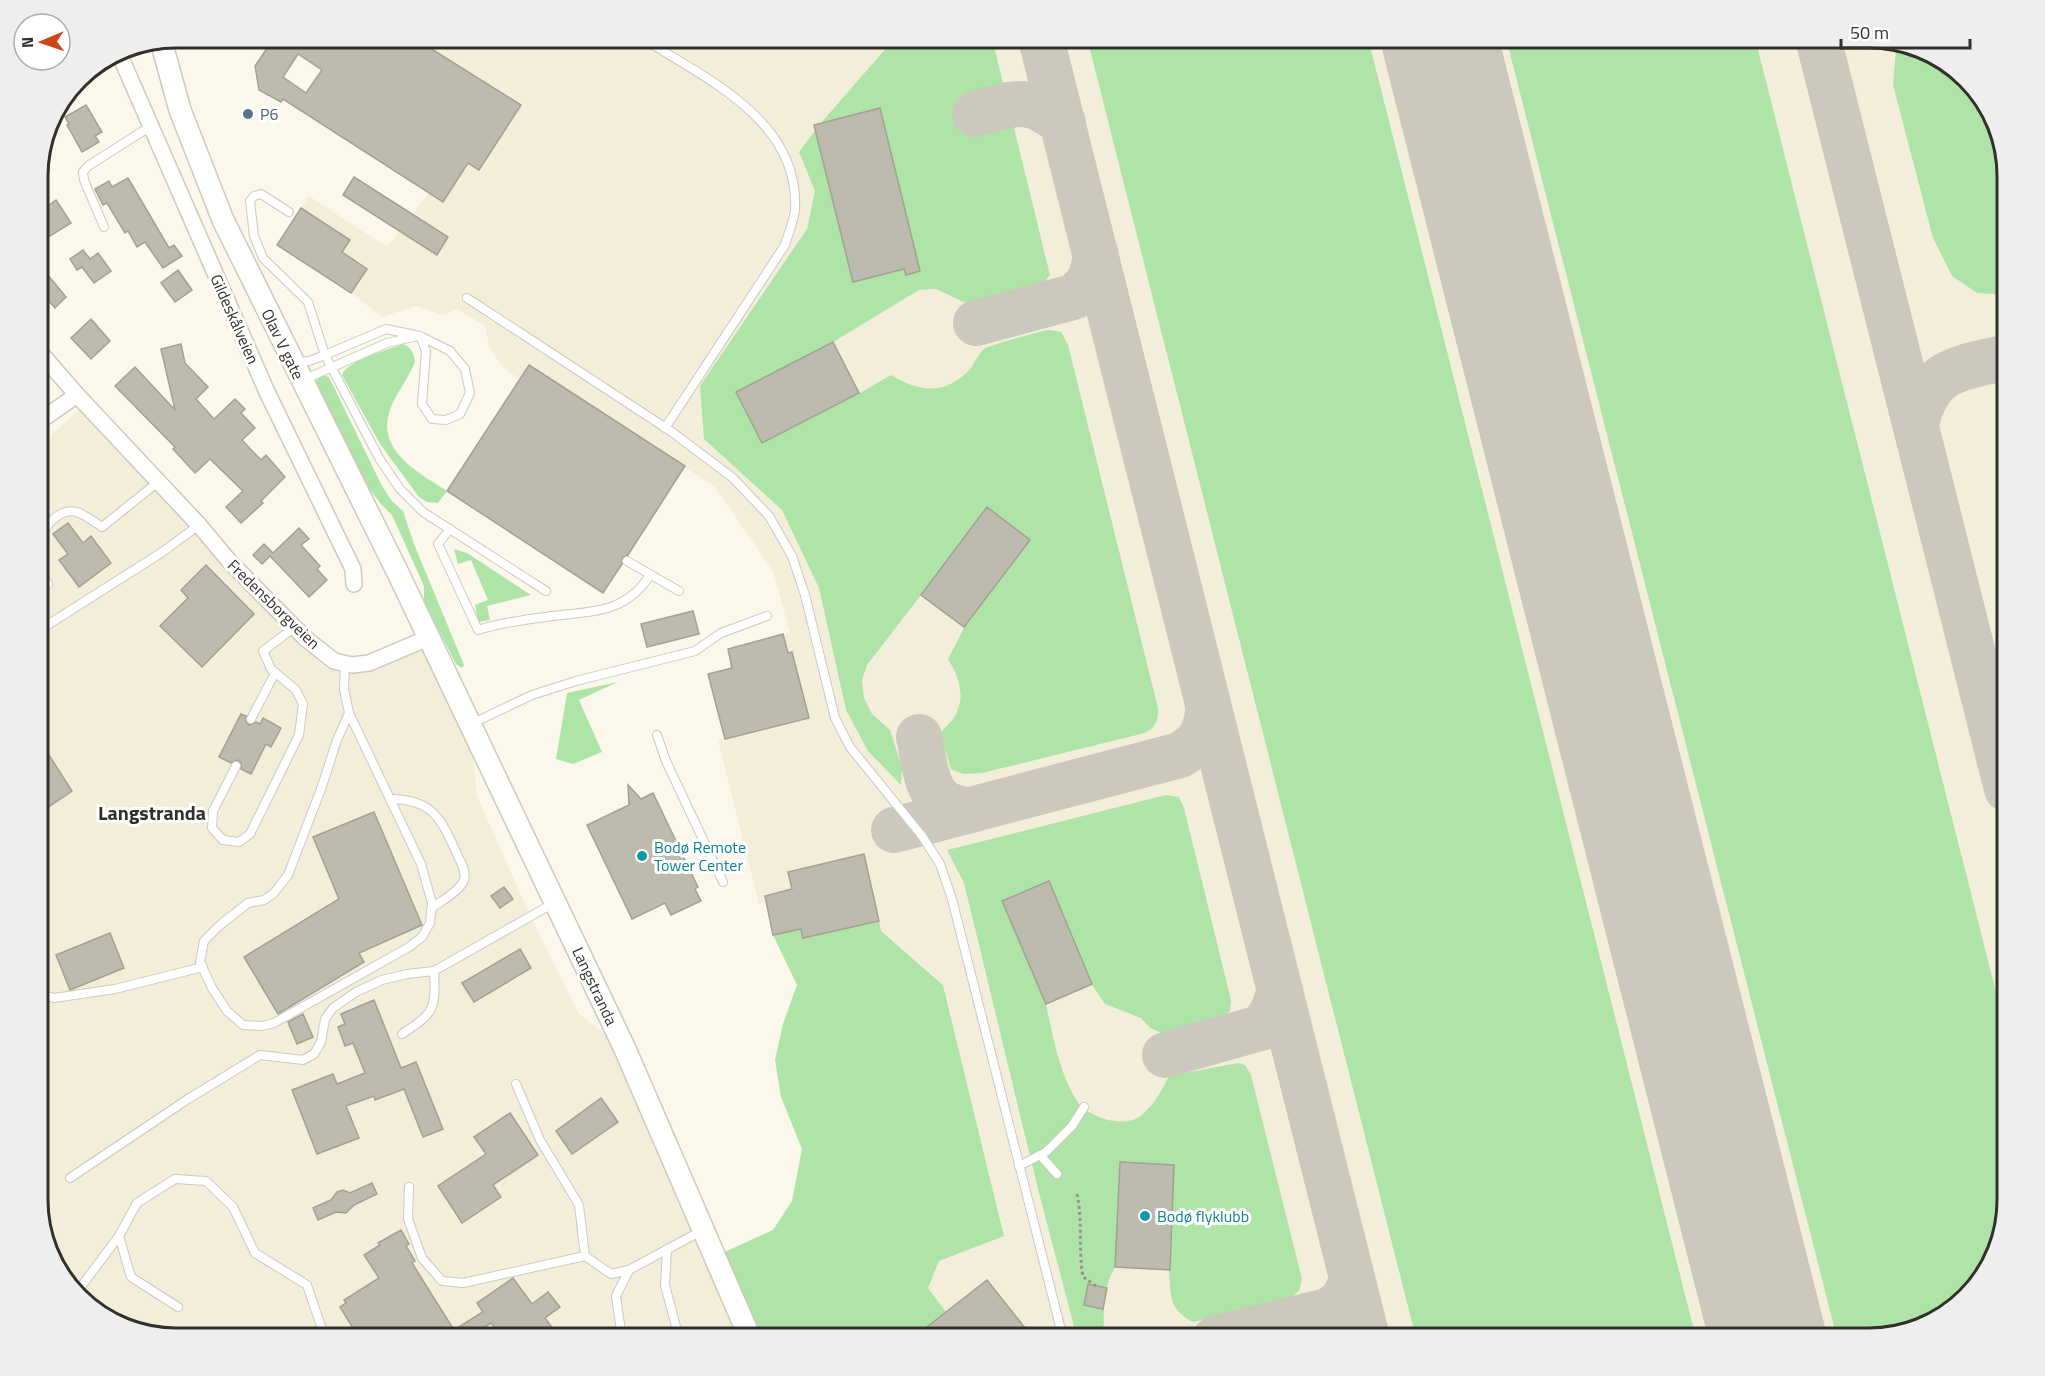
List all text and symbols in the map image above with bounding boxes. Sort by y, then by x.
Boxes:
north arrow [12,12,72,72]
scale bar [1841,12,1970,50]
text: 50 m [1850,19,1889,46]
text: N [15,37,39,48]
place label: P6 [260,102,278,126]
marker: P6 [241,107,255,121]
street label: Gildeskålveien [204,270,266,368]
street label: Olav V gate [256,305,310,383]
street label: Fredensborgveien [222,554,326,654]
district label: Langstranda [98,797,206,828]
place label: Bodø Remote Tower Center [654,835,746,877]
marker: Bodø Remote Tower Center [635,849,649,863]
street label: Langstranda [566,943,624,1029]
place label: Bodø flyklubb [1157,1204,1249,1228]
marker: Bodø flyklubb [1138,1209,1152,1223]

